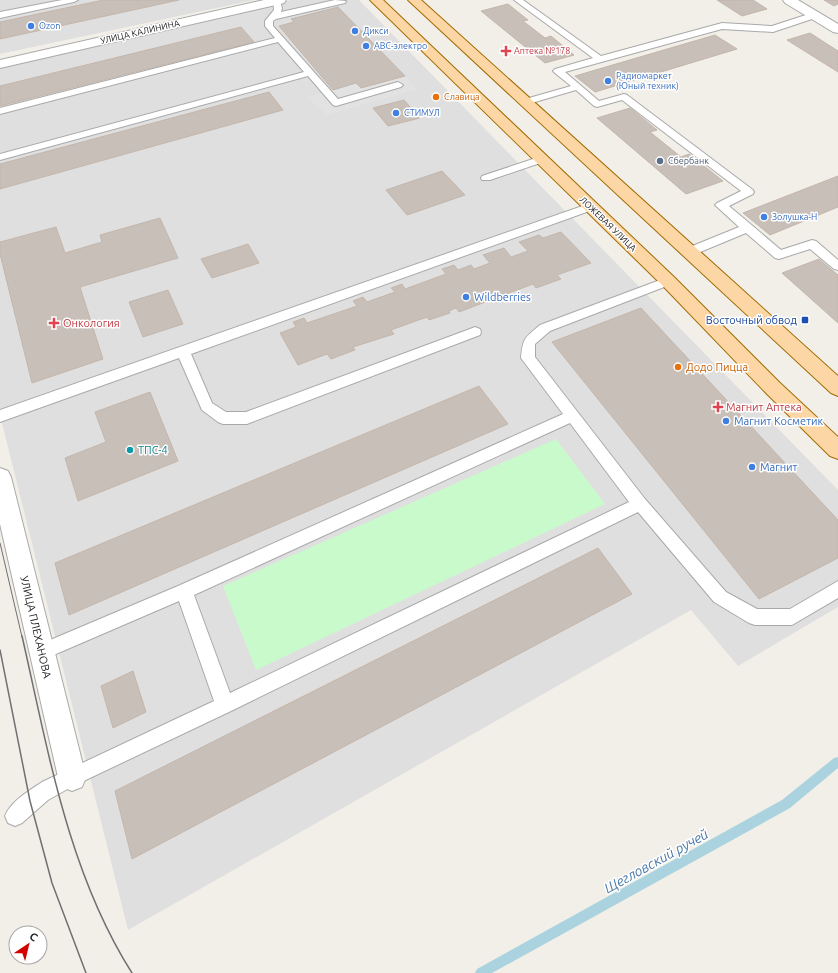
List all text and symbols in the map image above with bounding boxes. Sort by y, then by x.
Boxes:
street label: УЛИЦА КАЛИНИНА [99,18,181,46]
marker: Ozon [26,21,36,31]
place label: Ozon [39,21,60,31]
marker: Дикси [350,26,360,36]
place label: Дикси [363,26,389,36]
marker: АВС-электро [361,41,371,51]
place label: АВС-электро [374,41,427,51]
marker: Аптека №178 [501,46,511,56]
place label: Аптека №178 [514,46,570,56]
place label: Радиомаркет (Юный техник) [616,71,679,91]
marker: Радиомаркет (Юный техник) [603,76,613,86]
marker: Славица [431,92,441,102]
place label: Славица [444,92,480,102]
marker: СТИМУЛ [391,108,401,118]
place label: СТИМУЛ [404,108,440,118]
marker: Сбербанк [655,156,665,166]
place label: Сбербанк [668,156,709,166]
street label: ЛОЖЕВАЯ УЛИЦА [578,194,638,254]
marker: Золушка-Н [759,212,769,222]
place label: Золушка-Н [772,212,817,222]
place label: Wildberries [474,291,531,303]
marker: Wildberries [461,292,471,302]
place label: Восточный обвод [706,314,798,326]
marker: Восточный обвод [800,315,810,325]
marker: Онкология [48,317,60,329]
place label: Онкология [63,317,120,329]
place label: Додо Пицца [686,361,748,373]
marker: Додо Пицца [673,362,683,372]
place label: Магнит Аптека [726,401,802,413]
marker: Магнит Аптека [713,402,723,412]
place label: Магнит Косметик [734,415,824,427]
marker: Магнит Косметик [721,416,731,426]
place label: ТПС-4 [138,444,168,456]
marker: ТПС-4 [125,445,135,455]
place label: Магнит [760,461,798,473]
marker: Магнит [747,462,757,472]
street label: УЛИЦА ПЛЕХАНОВА [18,575,54,680]
water label: Щегловский ручей [601,826,711,896]
north arrow [8,925,48,965]
text: С [27,930,40,944]

